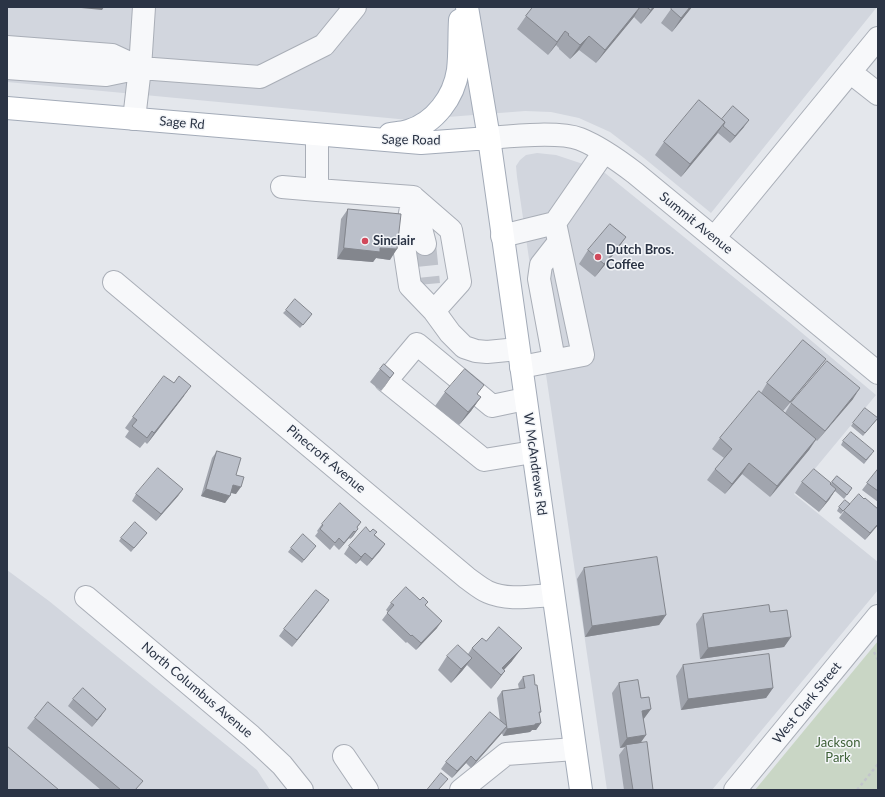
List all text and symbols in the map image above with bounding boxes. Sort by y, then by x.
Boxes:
street label: Sage Rd [159,113,205,133]
street label: Sage Road [381,132,441,148]
street label: Summit Avenue [656,189,736,257]
place label: Sinclair [373,233,415,249]
marker: Sinclair [360,236,370,246]
place label: Dutch Bros. Coffee [606,242,674,273]
marker: Dutch Bros. Coffee [593,252,603,262]
street label: W McAndrews Rd [520,412,550,516]
street label: Pinecroft Avenue [283,421,369,497]
street label: North Columbus Avenue [138,639,256,741]
street label: West Clark Street [769,659,845,747]
park label: Jackson Park [816,735,860,766]

